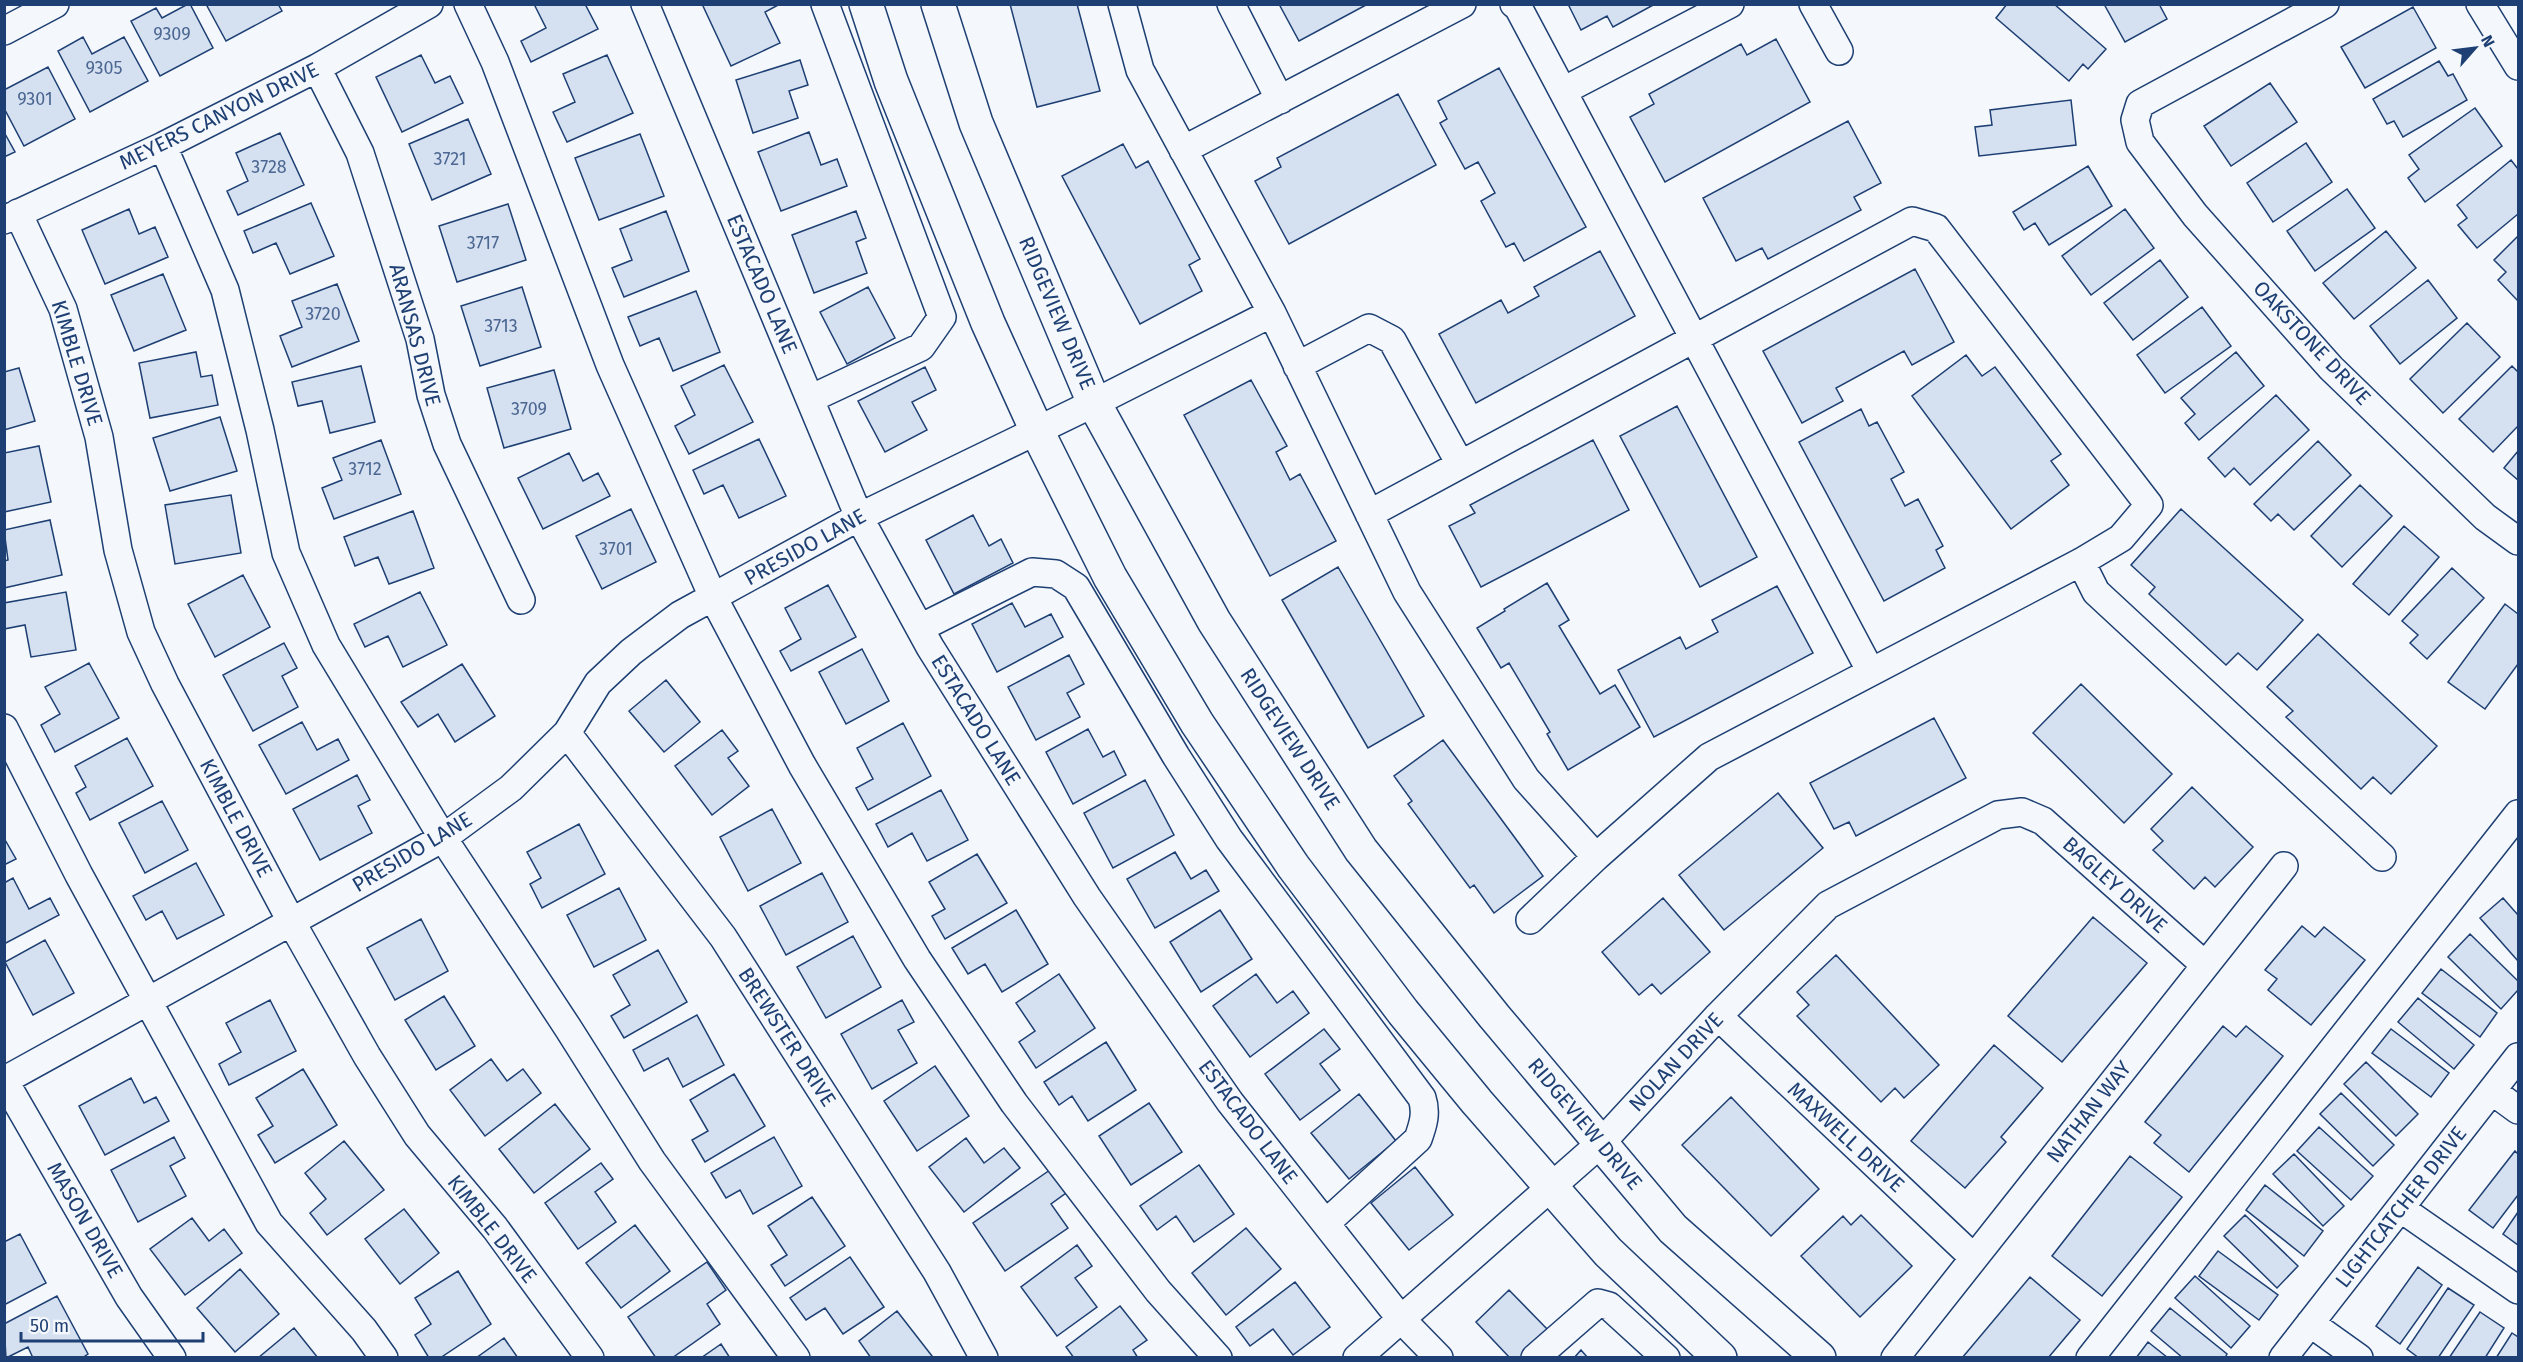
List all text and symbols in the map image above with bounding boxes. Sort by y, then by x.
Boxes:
north arrow [2445,18,2505,78]
house number: 9309 [153,23,191,45]
text: N [2477,32,2499,50]
street label: MEYERS CANYON DRIVE [115,56,323,176]
house number: 9305 [85,57,123,79]
house number: 9301 [17,88,53,110]
house number: 3721 [434,148,466,170]
house number: 3728 [251,156,287,178]
street label: ESTACADO LANE [721,210,803,358]
house number: 3717 [467,232,499,254]
street label: RIDGEVIEW DRIVE [1013,232,1101,394]
street label: ARANSAS DRIVE [383,261,447,409]
street label: OAKSTONE DRIVE [2248,275,2376,411]
street label: KIMBLE DRIVE [46,297,108,429]
house number: 3720 [305,303,341,325]
house number: 3713 [484,315,518,337]
house number: 3709 [511,398,547,420]
house number: 3712 [348,458,382,480]
street label: PRESIDO LANE [740,503,870,591]
house number: 3701 [599,538,633,560]
street label: ESTACADO LANE [925,650,1027,790]
street label: RIDGEVIEW DRIVE [1234,663,1346,815]
street label: KIMBLE DRIVE [194,754,278,882]
street label: PRESIDO LANE [347,806,477,898]
street label: BAGLEY DRIVE [2057,831,2173,939]
street label: BREWSTER DRIVE [732,963,842,1111]
street label: NOLAN DRIVE [1623,1007,1729,1117]
street label: RIDGEVIEW DRIVE [1522,1053,1648,1195]
street label: ESTACADO LANE [1193,1055,1303,1189]
street label: NATHAN WAY [2041,1055,2137,1168]
street label: MAXWELL DRIVE [1782,1076,1910,1198]
street label: LIGHTCATCHER DRIVE [2330,1121,2472,1293]
street label: MASON DRIVE [41,1157,129,1283]
street label: KIMBLE DRIVE [442,1170,542,1288]
scale bar [21,1305,202,1343]
text: 50 m [30,1315,69,1337]

